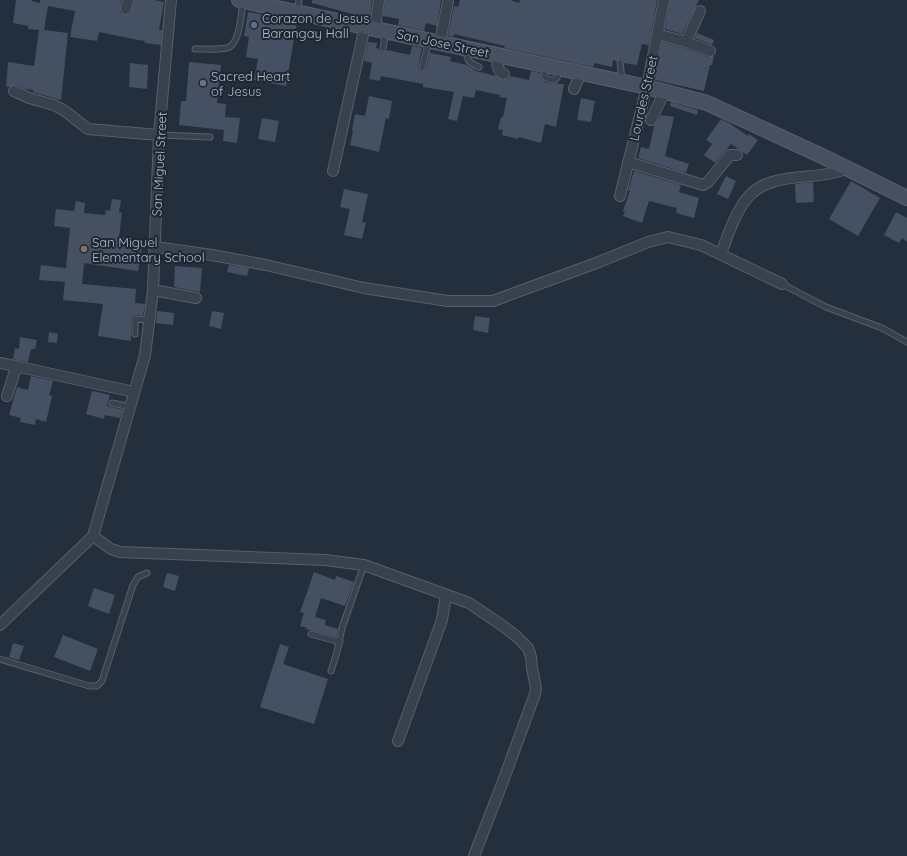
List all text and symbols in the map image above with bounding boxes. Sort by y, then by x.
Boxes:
place label: Corazon de Jesus Barangay Hall [262,10,369,41]
marker: Corazon de Jesus Barangay Hall [249,20,259,30]
street label: San Jose Street [395,25,491,61]
street label: Lourdes Street [625,54,661,142]
place label: Sacred Heart of Jesus [211,68,290,99]
marker: Sacred Heart of Jesus [198,78,208,88]
street label: San Miguel Street [148,111,170,217]
place label: San Miguel Elementary School [92,234,205,265]
marker: San Miguel Elementary School [79,244,89,254]

